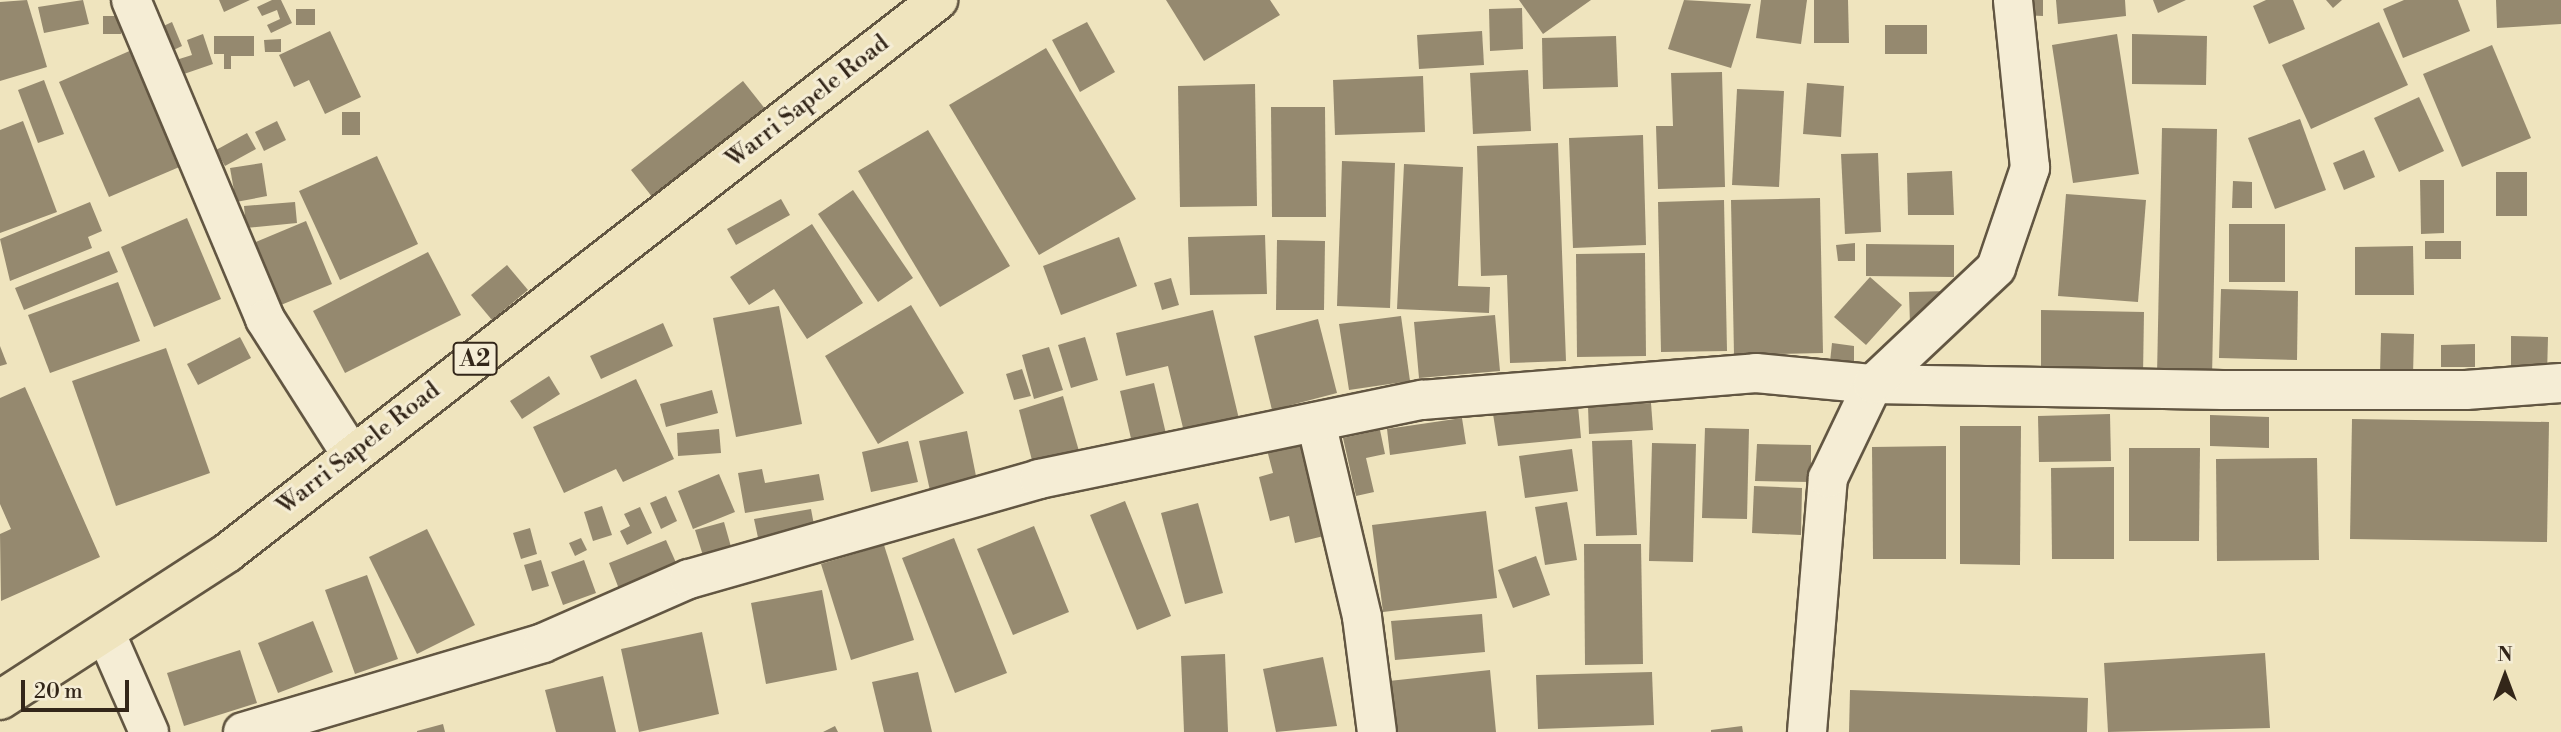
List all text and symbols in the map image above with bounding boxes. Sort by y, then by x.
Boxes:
street label: Warri Sapele Road [721,29,895,175]
road number: A2 [452,340,498,378]
street label: Warri Sapele Road [272,376,446,522]
north arrow [2470,641,2540,711]
text: N [2497,643,2513,667]
scale bar [24,666,133,710]
text: 20 m [34,679,83,705]

